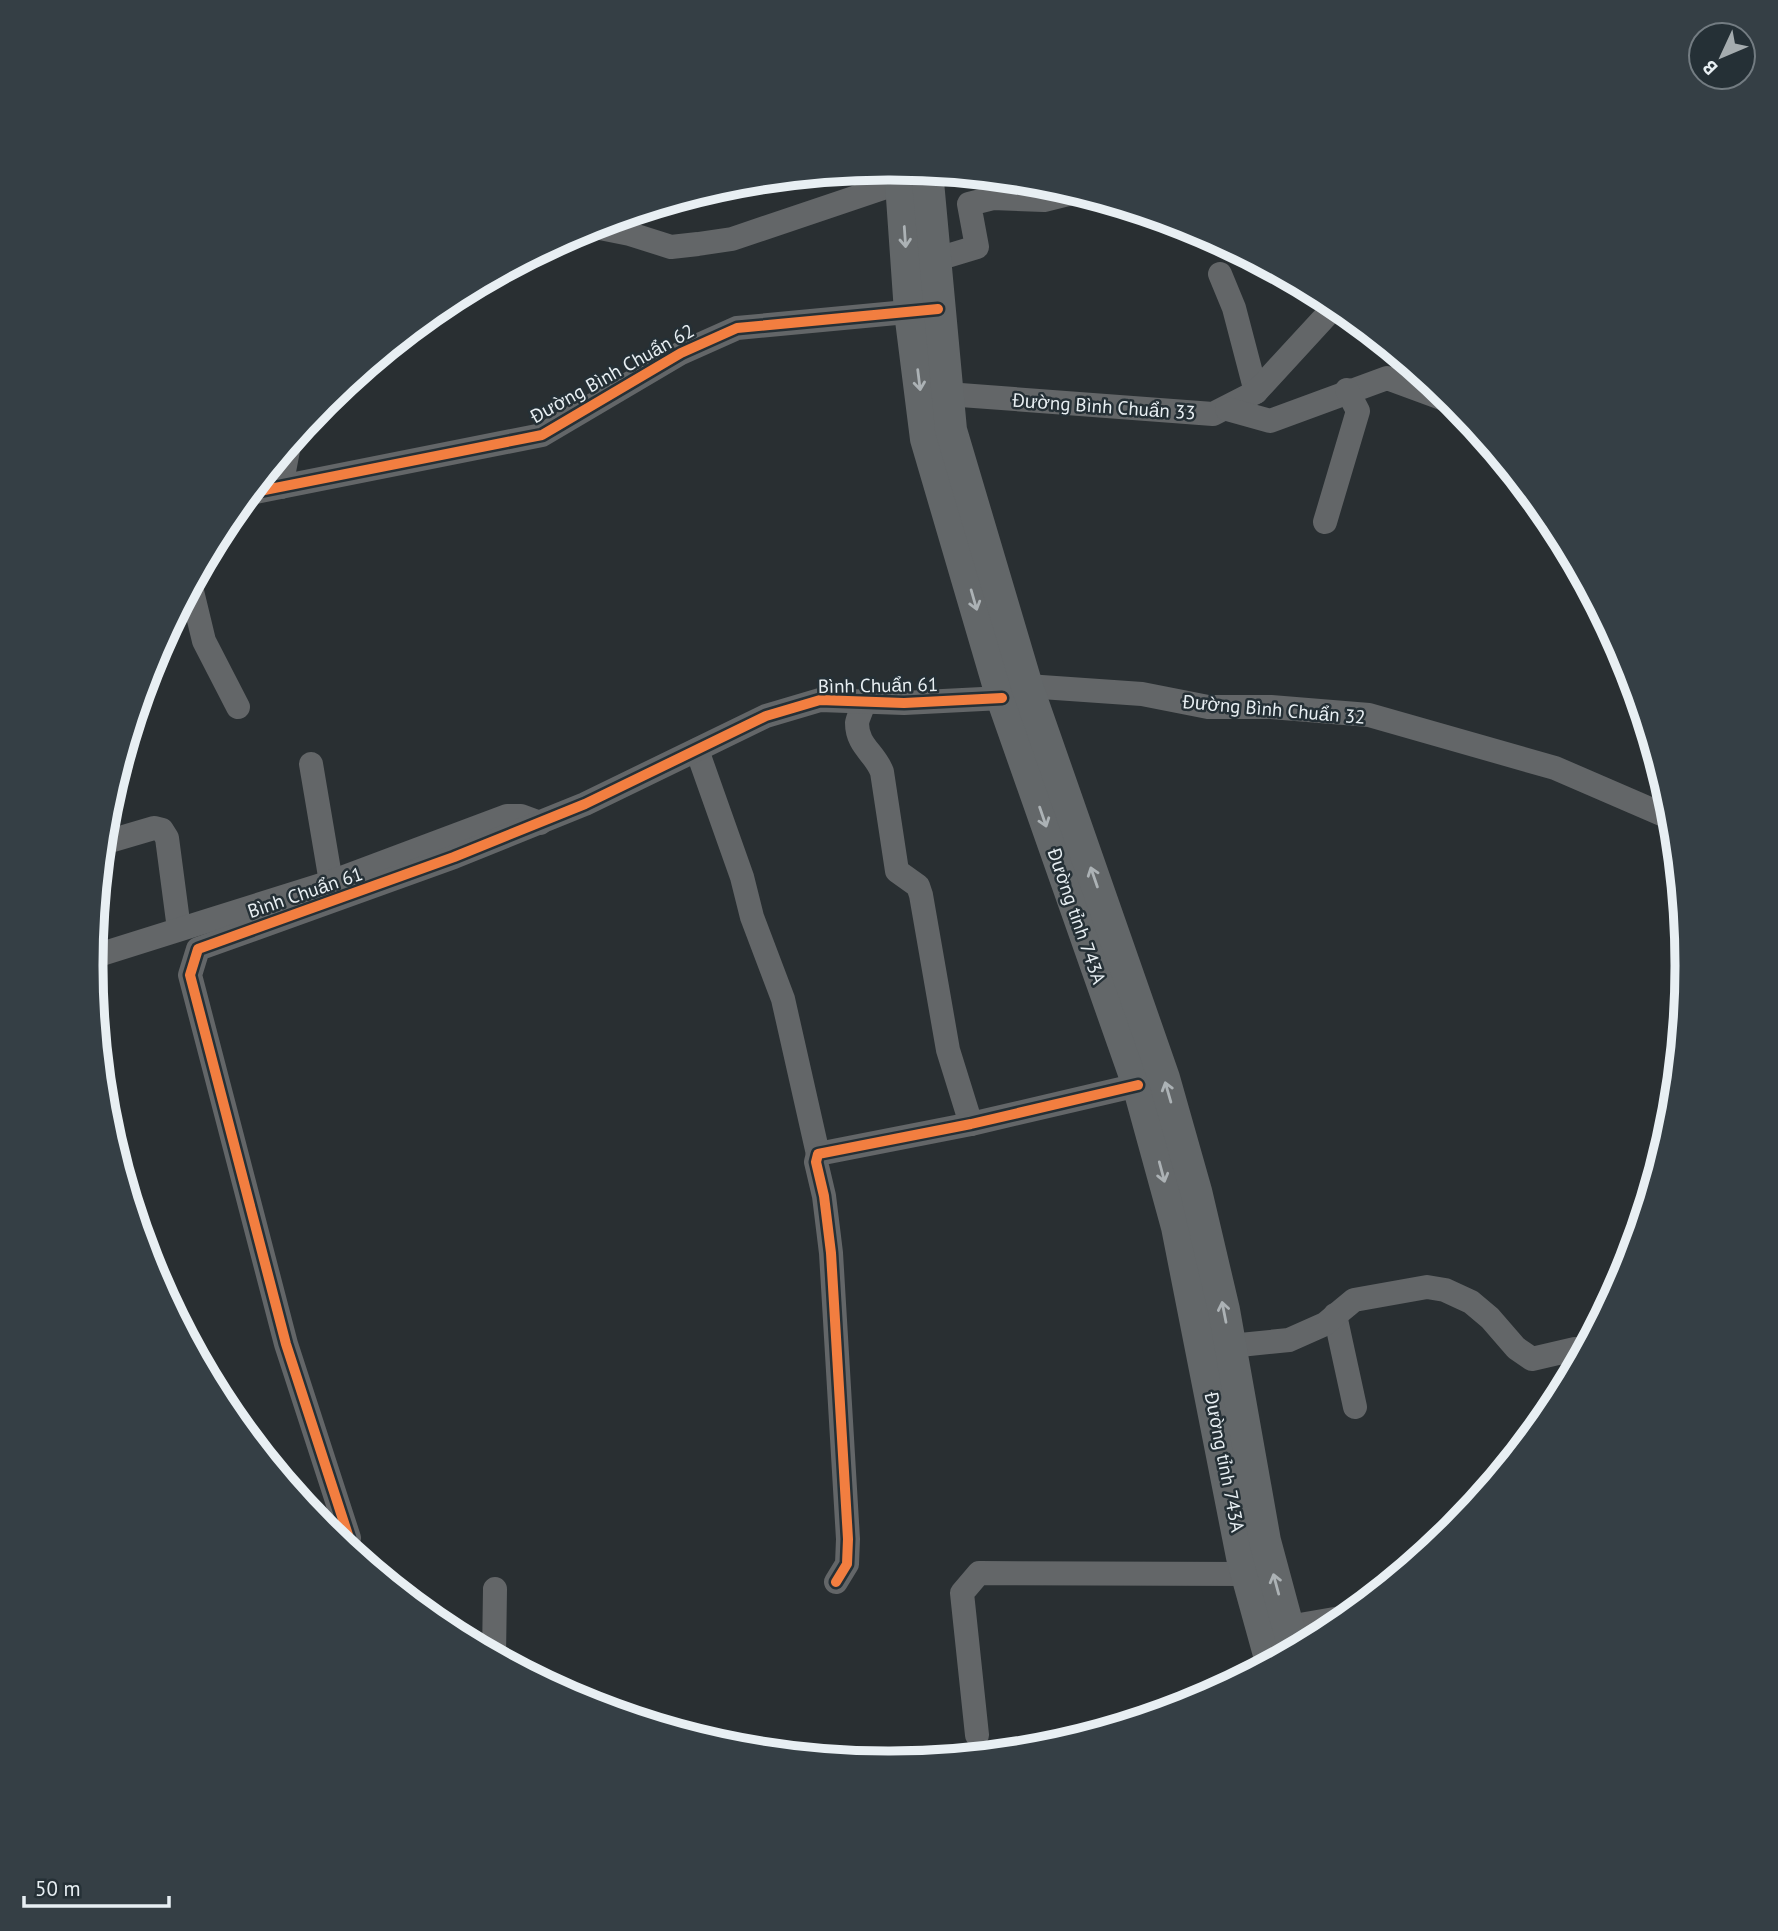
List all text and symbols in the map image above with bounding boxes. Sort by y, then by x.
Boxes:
north arrow [1687,21,1757,91]
text: B [1697,55,1722,80]
one-way arrow [899,225,912,247]
street label: Đường Bình Chuẩn 62 [525,318,698,428]
one-way arrow [912,368,925,391]
street label: Đường Bình Chuẩn 33 [1011,388,1196,424]
one-way arrow [968,589,981,611]
street label: Bình Chuẩn 61 [818,672,938,698]
street label: Đường Bình Chuẩn 32 [1180,689,1367,729]
one-way arrow [1037,806,1050,828]
street label: Đường tỉnh 743A [1042,844,1111,987]
street label: Bình Chuẩn 61 [244,861,366,923]
one-way arrow [1086,866,1099,888]
one-way arrow [1160,1081,1173,1103]
one-way arrow [1156,1161,1169,1183]
one-way arrow [1217,1301,1230,1324]
street label: Đường tỉnh 743A [1199,1389,1250,1534]
one-way arrow [1269,1573,1282,1595]
scale bar [24,1864,170,1908]
text: 50 m [35,1875,81,1902]

